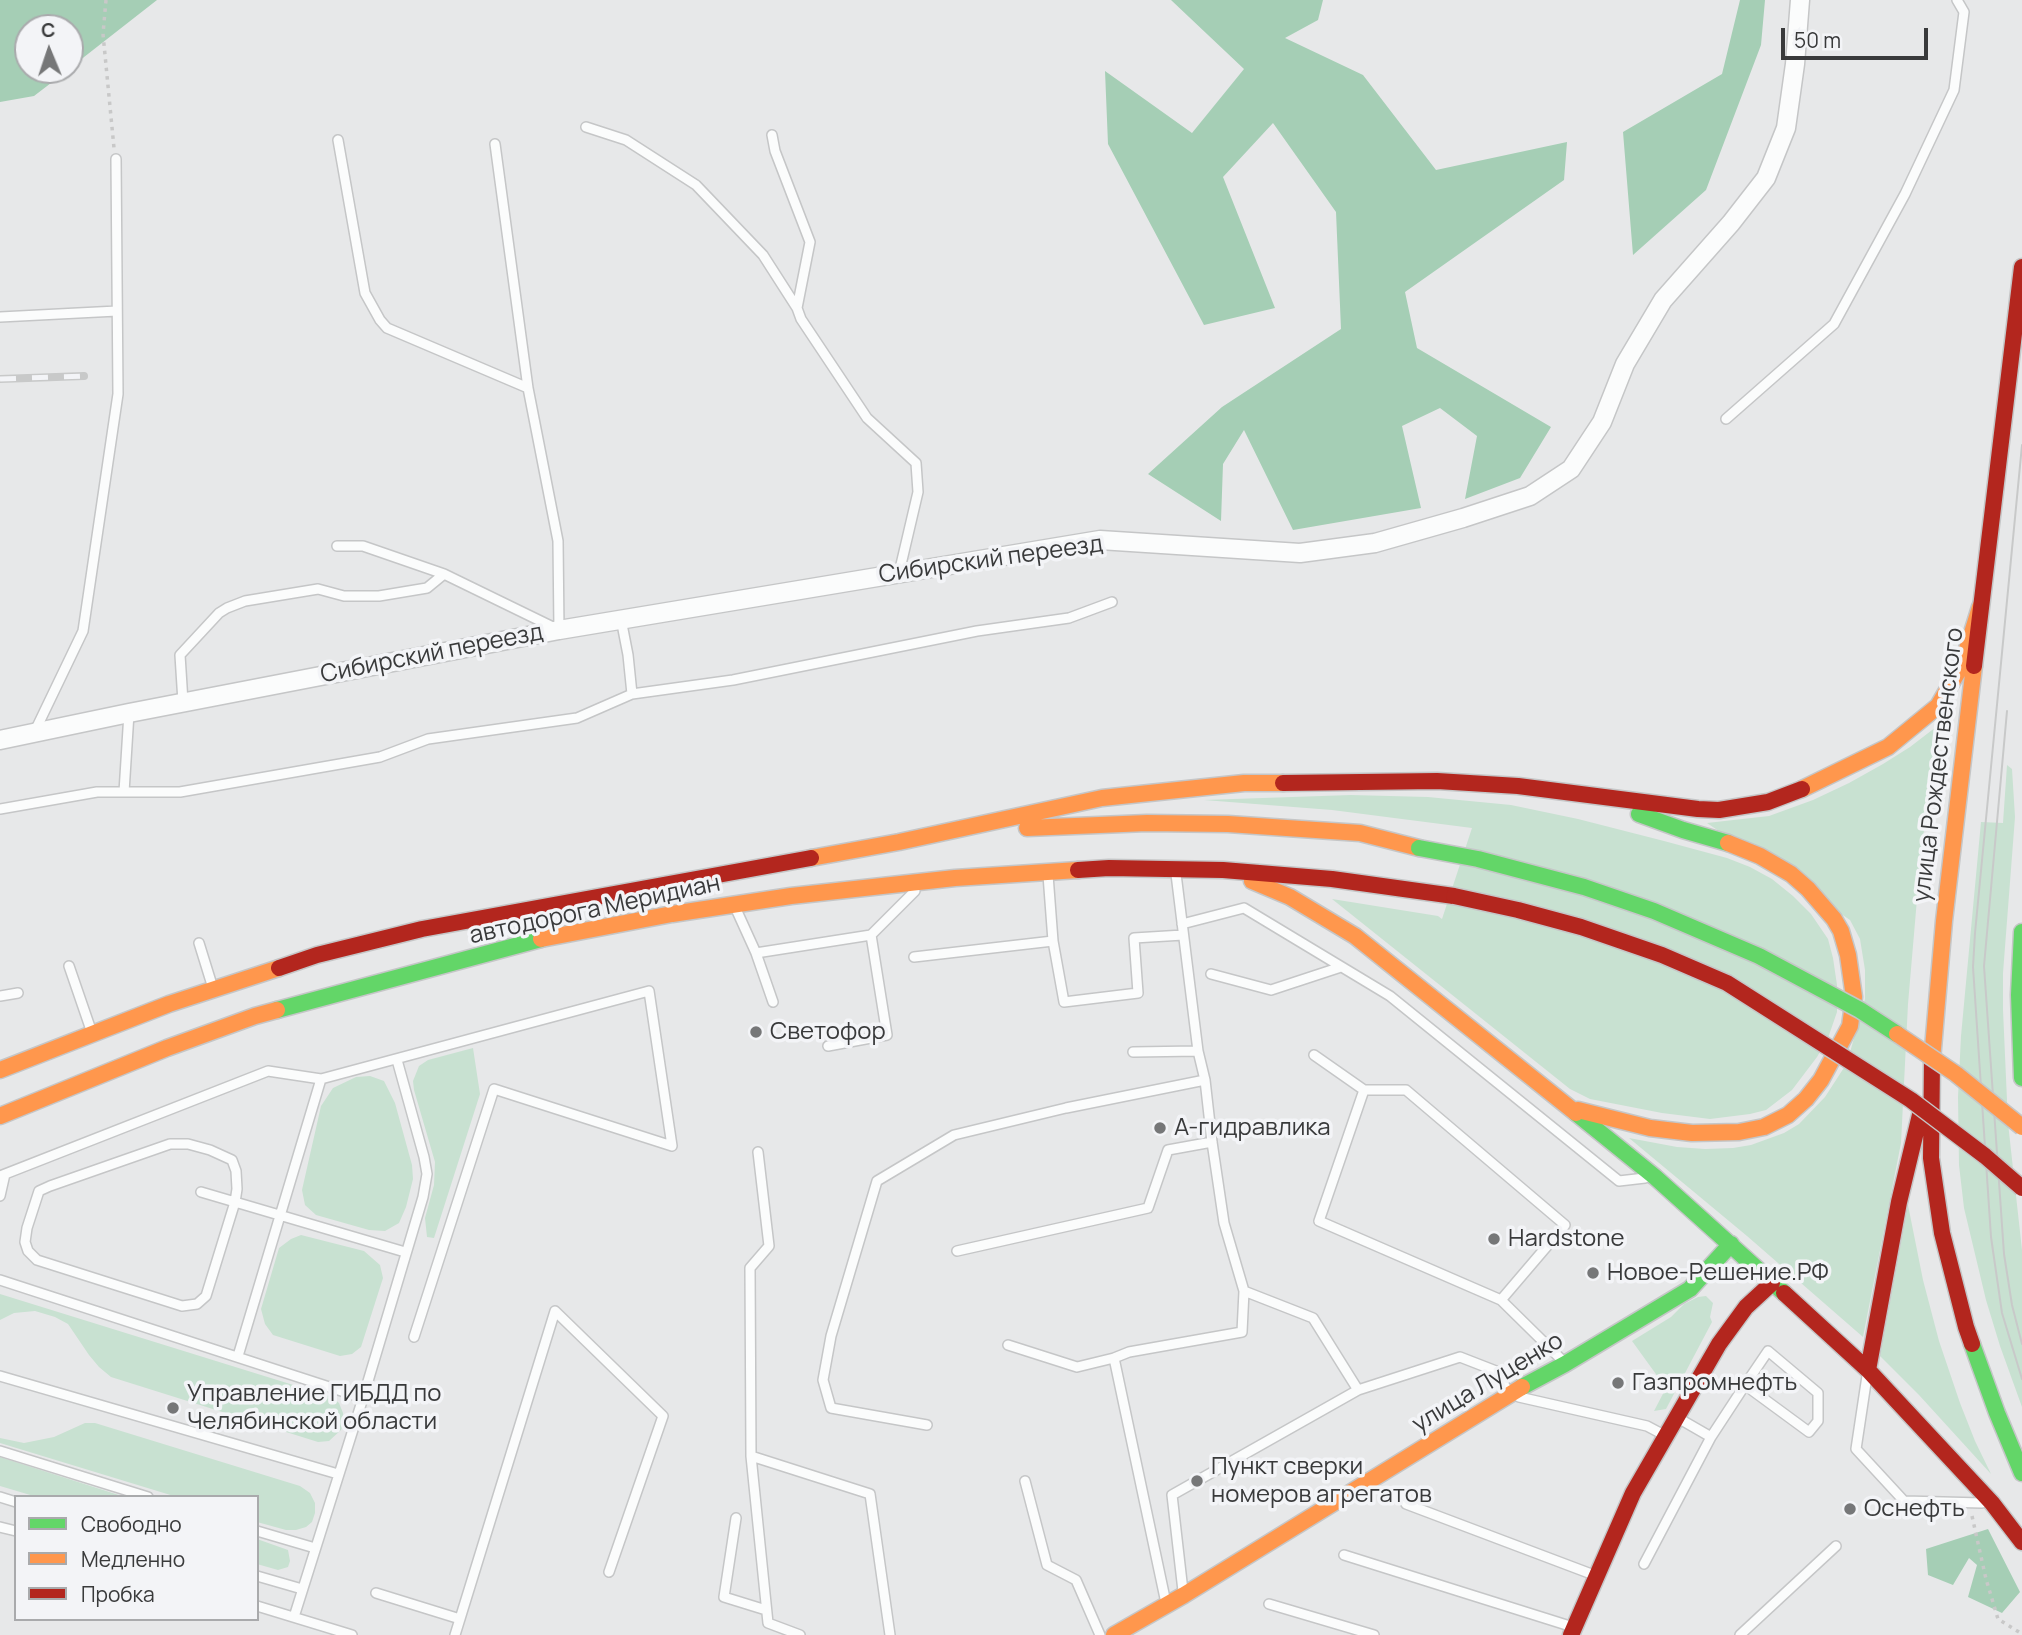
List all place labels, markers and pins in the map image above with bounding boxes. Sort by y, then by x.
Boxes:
place label: Светофор [770,1018,886,1046]
marker: Светофор [748,1024,764,1040]
place label: А-гидравлика [1174,1114,1331,1142]
marker: А-гидравлика [1152,1120,1168,1136]
place label: Hardstone [1508,1225,1625,1253]
marker: Hardstone [1486,1231,1502,1247]
place label: Новое-Решение.РФ [1607,1259,1829,1287]
marker: Новое-Решение.РФ [1585,1265,1601,1281]
place label: Газпромнефть [1632,1369,1797,1397]
marker: Газпромнефть [1610,1375,1626,1391]
place label: Управление ГИБДД по Челябинской области [187,1380,441,1436]
marker: Управление ГИБДД по Челябинской области [165,1400,181,1416]
place label: Пункт сверки номеров агрегатов [1211,1453,1432,1509]
marker: Пункт сверки номеров агрегатов [1189,1473,1205,1489]
place label: Оснефть [1864,1495,1965,1523]
marker: Оснефть [1842,1501,1858,1517]

